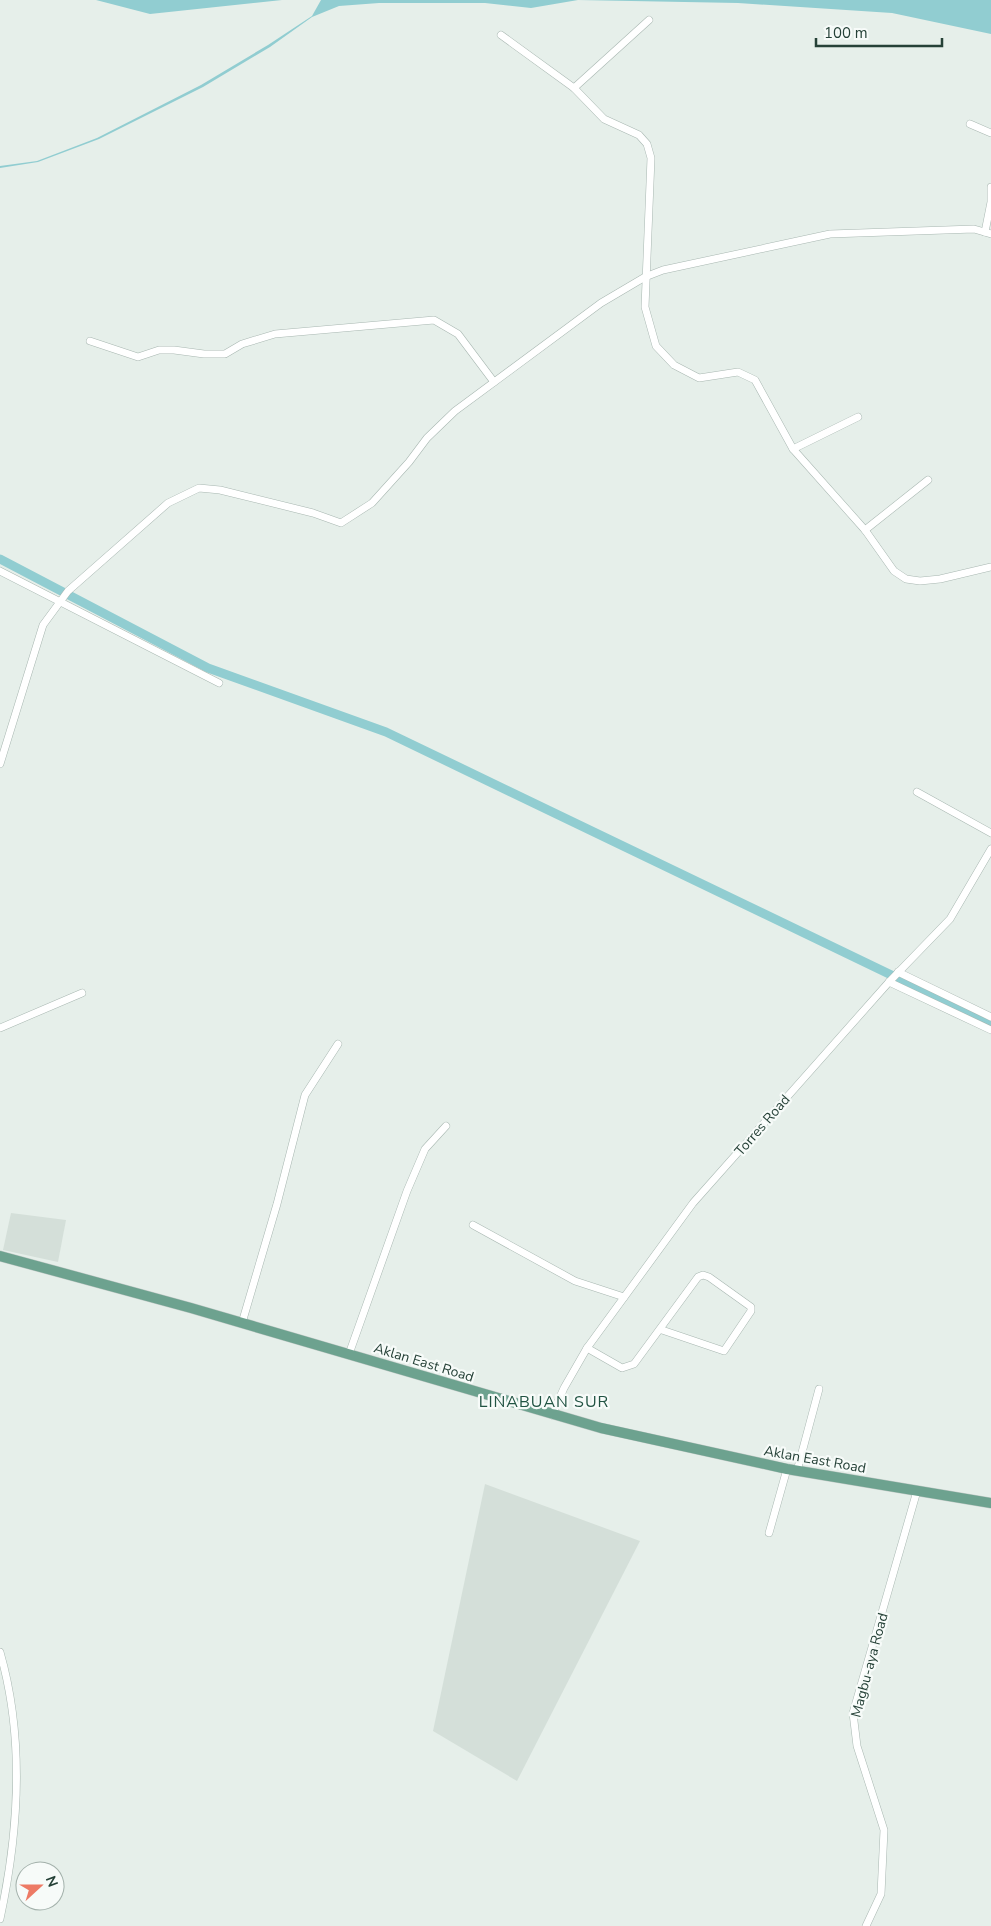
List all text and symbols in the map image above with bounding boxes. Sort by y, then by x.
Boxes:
scale bar [816,15,942,47]
text: 100 m [824,23,868,43]
street label: Torres Road [730,1091,794,1160]
street label: Aklan East Road [372,1338,476,1387]
district label: LINABUAN SUR [479,1391,609,1413]
street label: Aklan East Road [762,1441,868,1478]
street label: Magbu-aya Road [846,1611,893,1720]
north arrow [15,1861,65,1911]
text: N [41,1873,62,1890]

